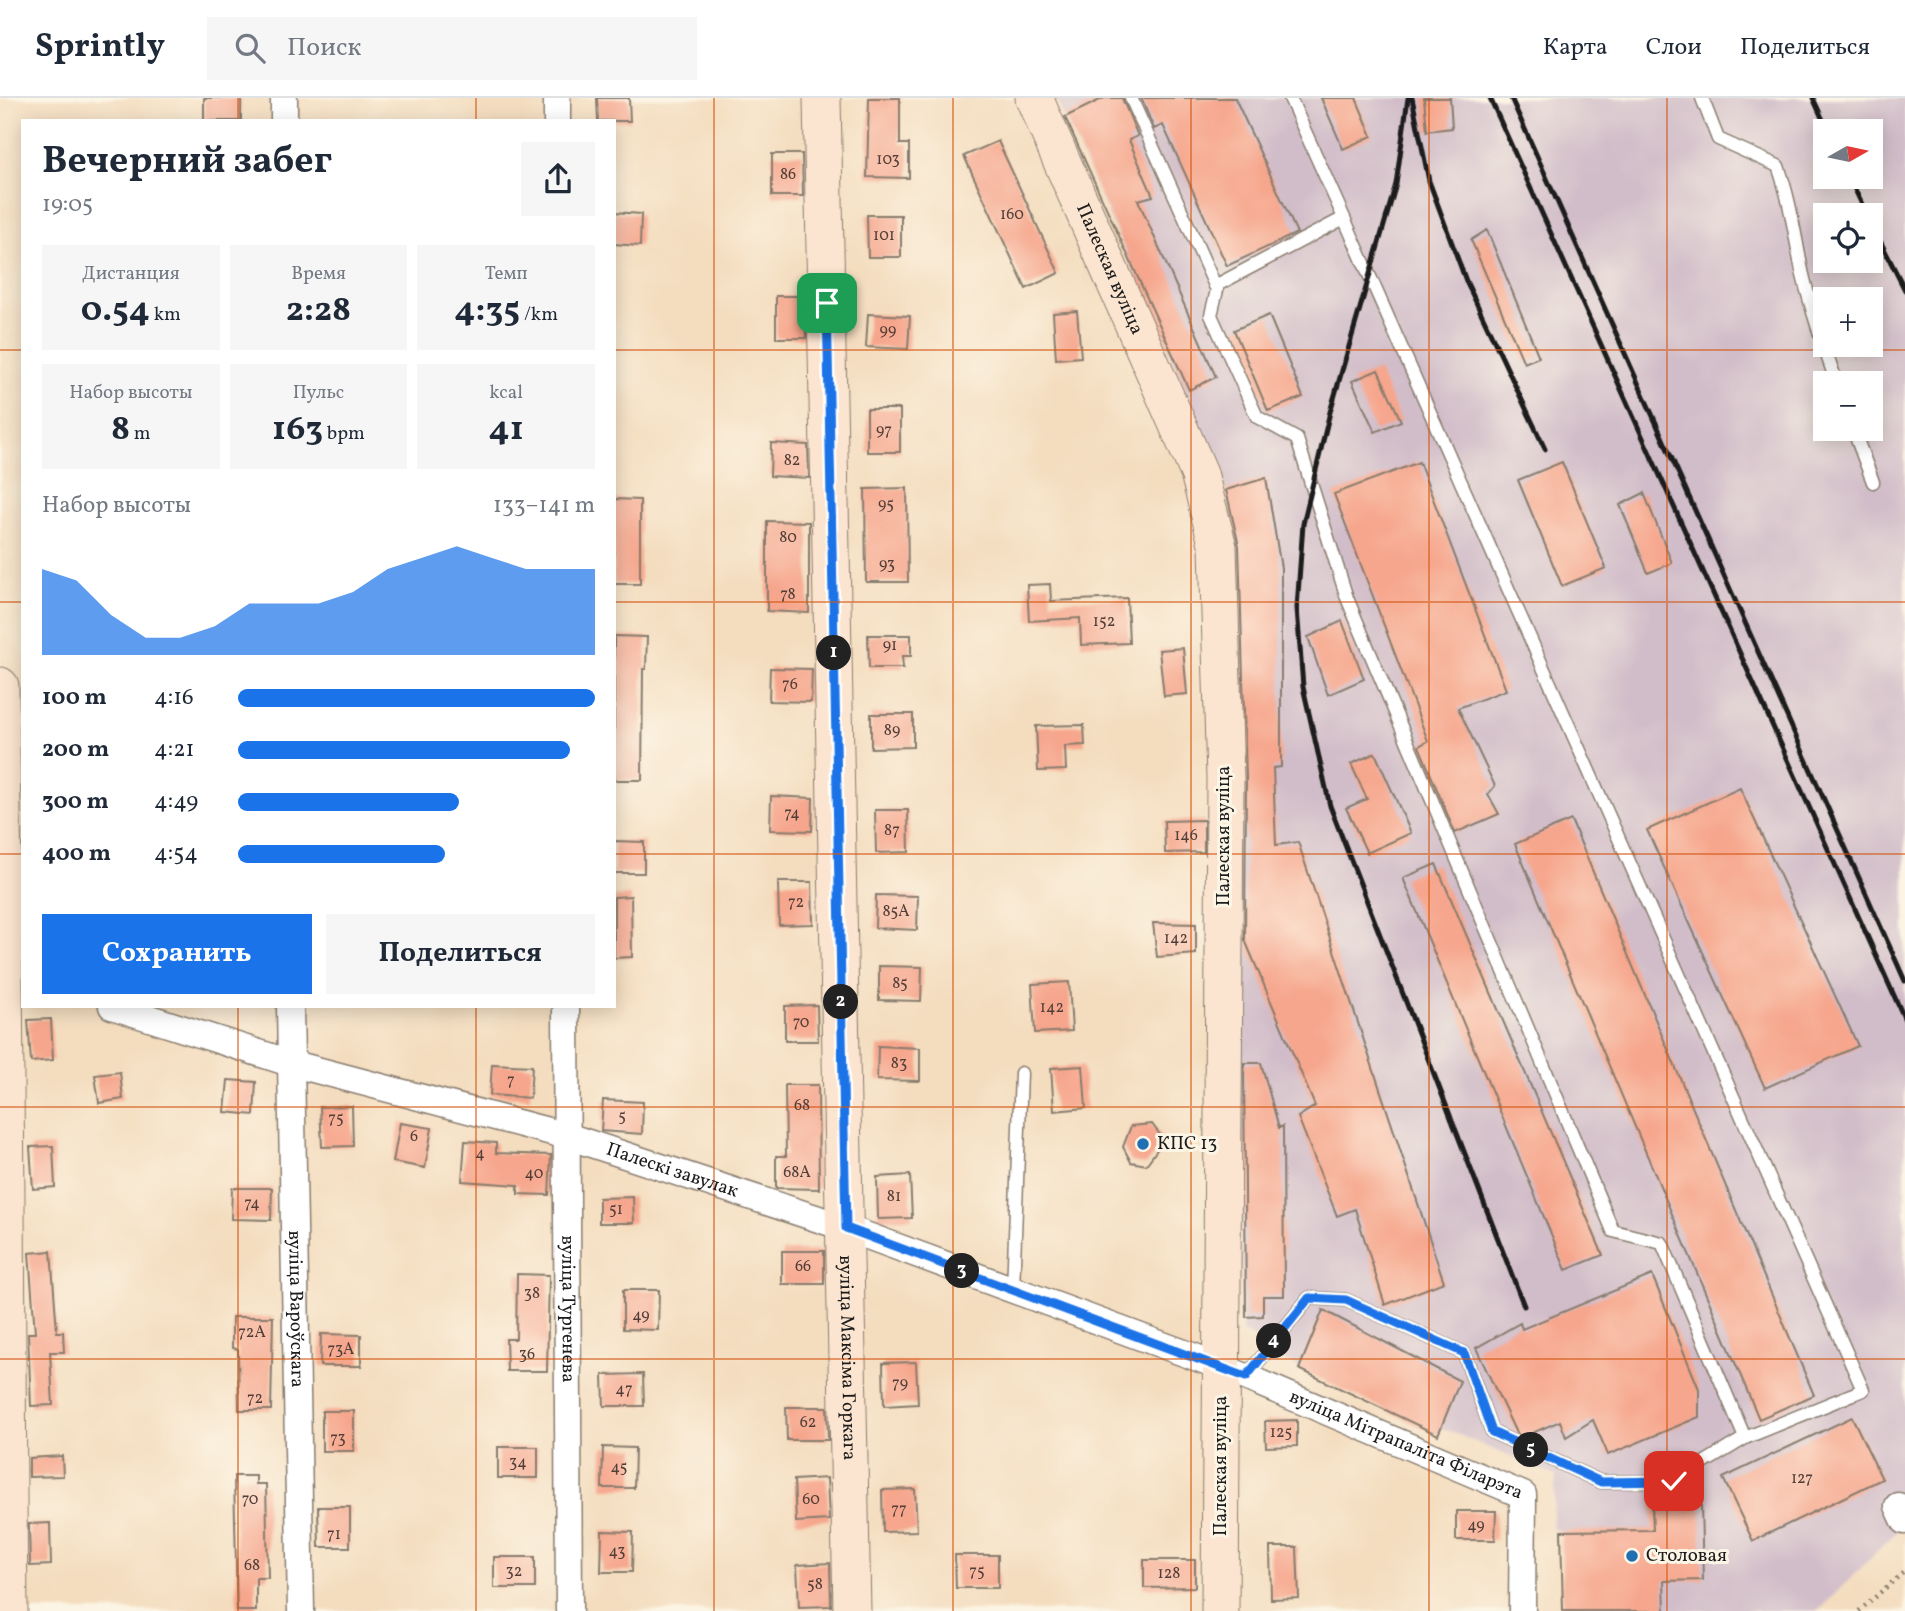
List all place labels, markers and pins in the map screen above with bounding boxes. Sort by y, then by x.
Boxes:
pin [797,273,857,333]
pin: 1 [816,636,852,670]
pin: 2 [824,984,858,1020]
place label: КПС 13 [1157,1131,1217,1157]
marker: КПС 13 [1135,1136,1151,1152]
pin: 3 [944,1254,979,1288]
pin: 4 [1256,1324,1292,1358]
pin: 5 [1514,1432,1548,1468]
pin [1644,1451,1704,1511]
place label: Столовая [1646,1543,1727,1569]
marker: Столовая [1624,1548,1640,1564]

